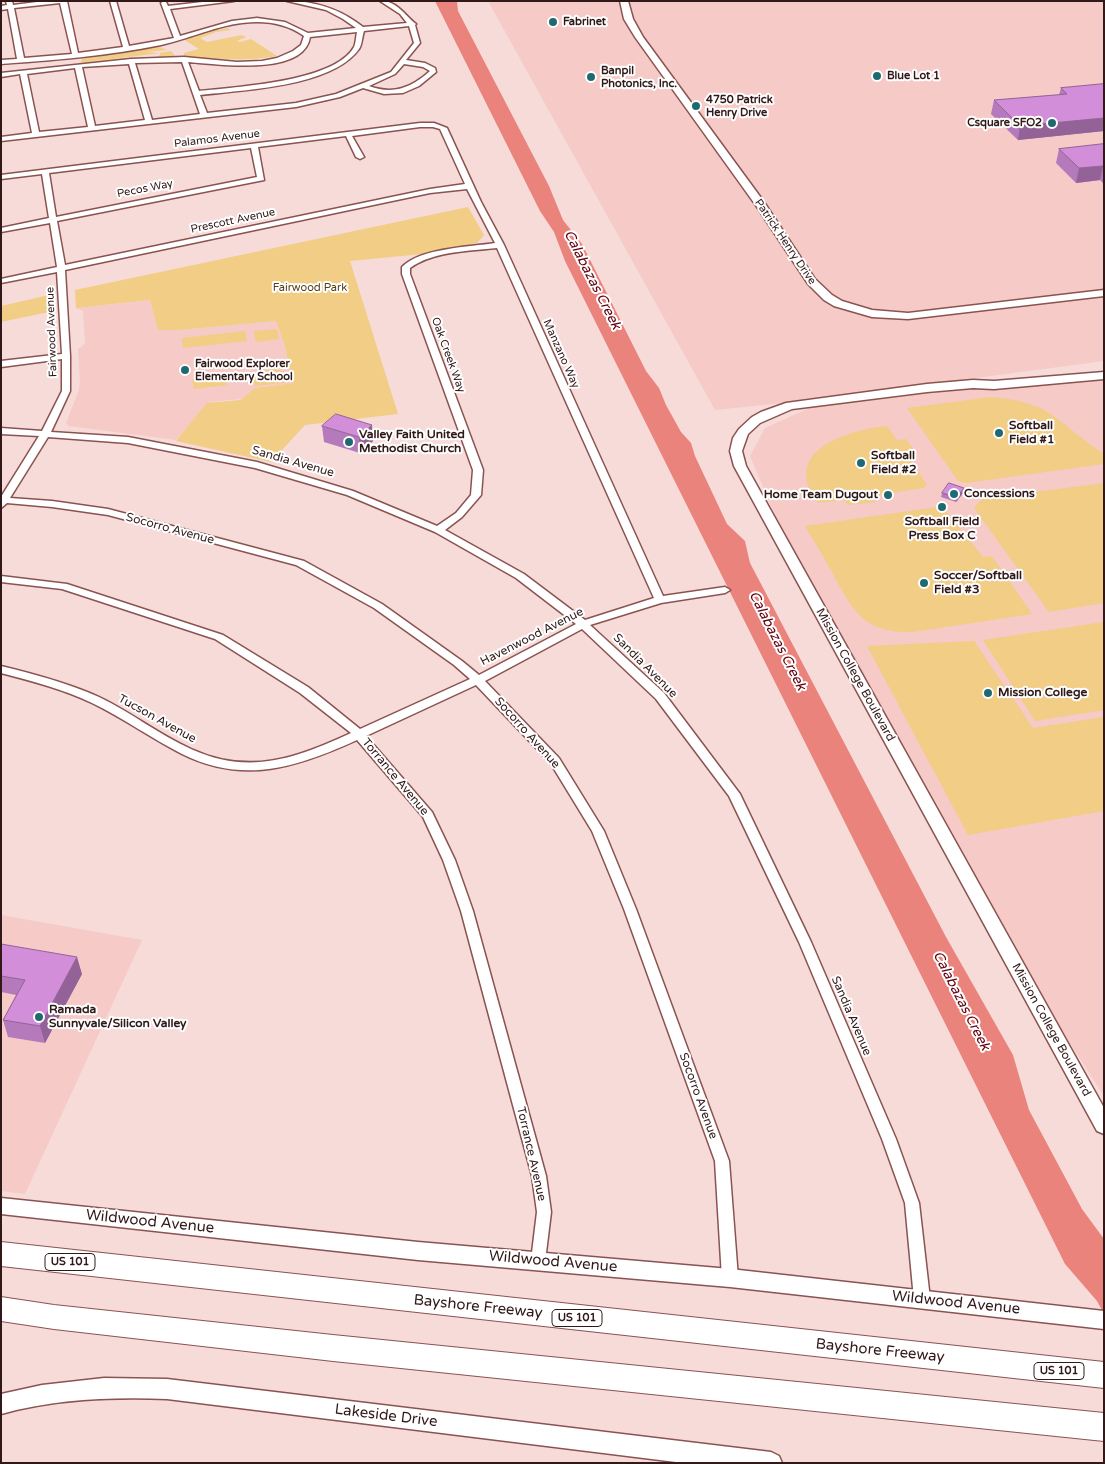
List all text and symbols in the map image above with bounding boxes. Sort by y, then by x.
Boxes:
place label: Fabrinet [563,15,606,29]
marker: Fabrinet [547,16,559,28]
place label: Banpil Photonics, Inc. [601,64,677,90]
place label: Blue Lot 1 [887,69,940,83]
marker: Blue Lot 1 [871,70,883,82]
marker: Banpil Photonics, Inc. [585,71,597,83]
place label: 4750 Patrick Henry Drive [706,93,773,119]
marker: 4750 Patrick Henry Drive [690,100,702,112]
place label: Csquare SFO2 [967,116,1042,130]
marker: Csquare SFO2 [1046,117,1058,129]
street label: Palamos Avenue [173,127,261,151]
street label: Pecos Way [116,177,174,201]
street label: Patrick Henry Drive [752,197,818,287]
street label: Prescott Avenue [190,206,276,236]
water label: Calabazas Creek [560,228,624,332]
park label: Fairwood Park [273,281,347,295]
street label: Fairwood Avenue [44,287,60,377]
street label: Oak Creek Way [428,315,468,395]
street label: Manzano Way [540,317,582,391]
place label: Fairwood Explorer Elementary School [195,357,293,383]
marker: Fairwood Explorer Elementary School [179,364,191,376]
place label: Softball Field #1 [1009,419,1055,447]
marker: Softball Field #1 [993,427,1005,439]
place label: Valley Faith United Methodist Church [359,428,465,456]
marker: Valley Faith United Methodist Church [343,436,355,448]
street label: Sandia Avenue [250,443,336,481]
place label: Softball Field #2 [871,449,917,477]
marker: Softball Field #2 [855,457,867,469]
place label: Concessions [964,487,1035,501]
place label: Home Team Dugout [764,488,878,502]
marker: Concessions [948,488,960,500]
marker: Home Team Dugout [882,489,894,501]
marker: Softball Field Press Box C [936,501,948,513]
street label: Socorro Avenue [124,510,216,548]
place label: Softball Field Press Box C [905,515,979,543]
place label: Soccer/Softball Field #3 [934,569,1022,597]
marker: Soccer/Softball Field #3 [918,577,930,589]
water label: Calabazas Creek [745,589,809,693]
street label: Havenwood Avenue [478,605,586,669]
street label: Mission College Boulevard [812,606,898,744]
street label: Sandia Avenue [610,631,680,701]
place label: Mission College [998,686,1087,700]
marker: Mission College [982,687,994,699]
street label: Tucson Avenue [116,692,198,746]
street label: Socorro Avenue [491,694,563,772]
street label: Torrance Avenue [359,735,431,819]
water label: Calabazas Creek [929,949,993,1053]
street label: Mission College Boulevard [1008,961,1094,1099]
street label: Sandia Avenue [828,974,874,1058]
place label: Ramada Sunnyvale/Silicon Valley [49,1003,187,1031]
marker: Ramada Sunnyvale/Silicon Valley [33,1011,45,1023]
street label: Socorro Avenue [676,1051,720,1141]
street label: Torrance Avenue [513,1105,549,1203]
street label: Wildwood Avenue [85,1206,215,1238]
street label: Wildwood Avenue [488,1247,618,1277]
road number: US 101 [45,1254,95,1270]
street label: Wildwood Avenue [891,1287,1021,1319]
street label: Bayshore Freeway [413,1291,543,1323]
road number: US 101 [552,1310,602,1326]
street label: Bayshore Freeway [815,1335,945,1367]
road number: US 101 [1034,1362,1084,1380]
street label: Lakeside Drive [334,1401,438,1431]

